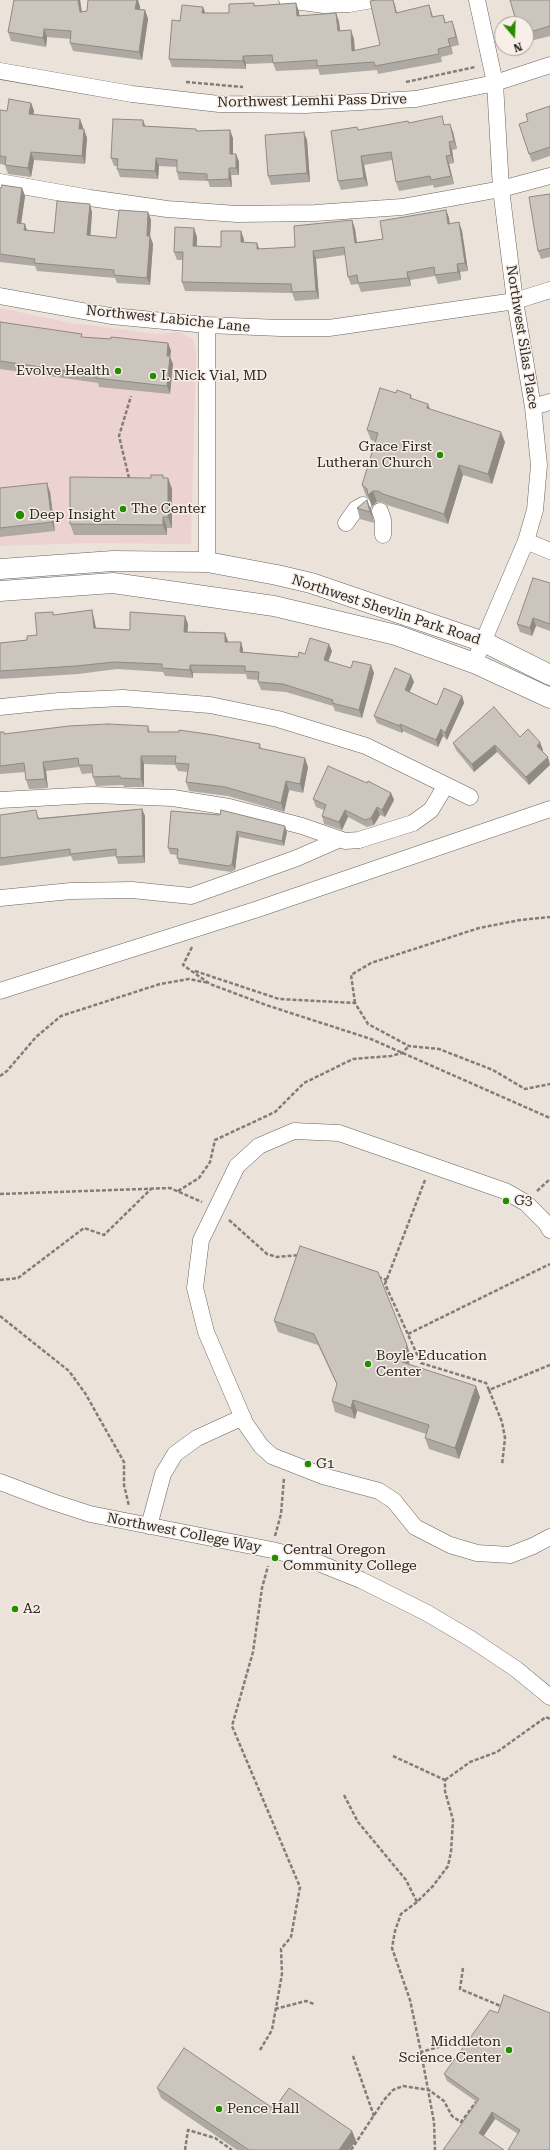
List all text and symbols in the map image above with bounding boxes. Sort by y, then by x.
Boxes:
north arrow [494,16,534,56]
text: N [512,39,524,54]
street label: Northwest Lemhi Pass Drive [217,91,407,111]
street label: Northwest Silas Place [502,264,542,410]
street label: Northwest Labiche Lane [85,302,251,336]
place label: Evolve Health [16,363,110,379]
marker: Evolve Health [113,366,123,376]
place label: I. Nick Vial, MD [161,368,267,384]
marker: I. Nick Vial, MD [148,371,158,381]
place label: Grace First Lutheran Church [317,439,432,472]
marker: Grace First Lutheran Church [435,450,445,460]
place label: The Center [131,501,206,517]
marker: The Center [118,504,128,514]
place label: Deep Insight [29,507,116,523]
marker: Deep Insight [14,509,26,521]
street label: Northwest Shevlin Park Road [289,571,483,649]
place label: G3 [514,1193,533,1209]
marker: G3 [501,1196,511,1206]
place label: Boyle Education Center [376,1348,487,1380]
marker: Boyle Education Center [363,1359,373,1369]
place label: G1 [316,1456,335,1472]
marker: G1 [303,1459,313,1469]
street label: Northwest College Way [105,1510,263,1556]
place label: Central Oregon Community College [283,1542,417,1574]
marker: Central Oregon Community College [270,1553,280,1563]
place label: A2 [23,1601,41,1617]
marker: A2 [10,1604,20,1614]
place label: Middleton Science Center [399,2034,501,2066]
marker: Middleton Science Center [504,2045,514,2055]
place label: Pence Hall [227,2101,299,2117]
marker: Pence Hall [214,2104,224,2114]

